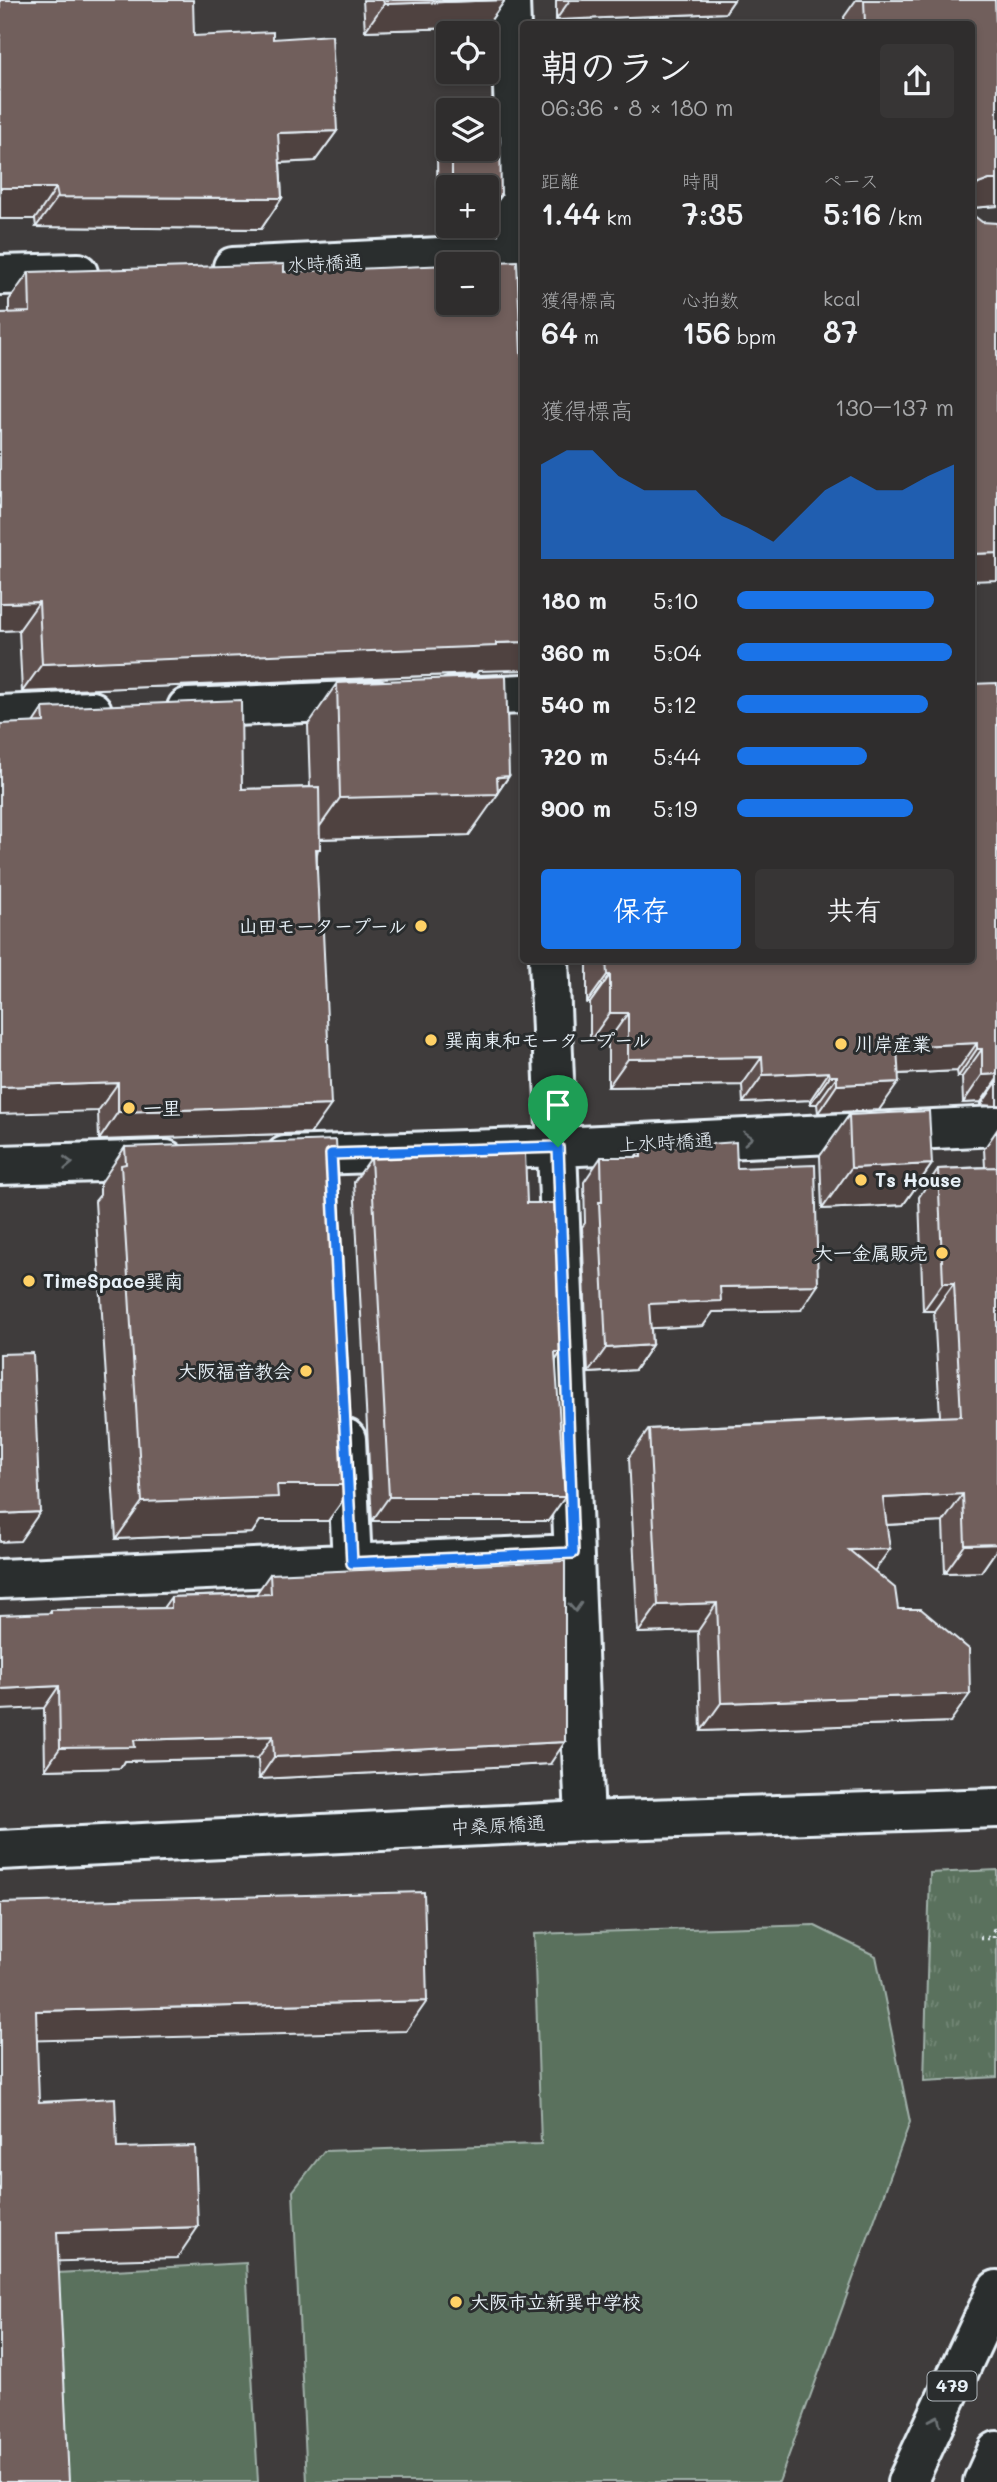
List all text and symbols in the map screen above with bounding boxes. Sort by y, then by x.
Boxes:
map controls [436,21,499,315]
button: locate [436,21,499,84]
text: 朝のラン [541,41,693,91]
button: share [880,44,954,118]
text: 06:36 · 8 × 180 m [541,92,733,122]
button: layers [436,98,499,161]
text: 距離 [541,168,579,193]
text: 時間 [682,168,720,193]
text: ペース [823,168,879,193]
button: + [436,175,499,238]
text: 1.44 [541,193,601,233]
text: 7:35 [682,193,744,233]
text: 5:16 [823,193,881,233]
text: km [601,205,632,230]
text: /km [881,205,923,230]
street label: 水時橋通 [286,248,364,277]
button: − [436,252,499,315]
text: kcal [823,286,861,311]
text: 獲得標高 [541,287,617,312]
text: 心拍数 [682,287,739,312]
text: 87 [823,311,858,351]
text: 64 [541,312,578,352]
text: 156 [682,312,731,352]
text: m [578,324,599,349]
text: bpm [731,324,776,349]
text: 130–137 m [835,392,954,422]
text: 獲得標高 [541,395,633,425]
text: 180 m [541,585,607,615]
text: 5:10 [653,585,698,615]
text: 360 m [541,637,610,667]
text: 5:04 [653,637,701,667]
text: 540 m [541,689,610,719]
text: 5:12 [653,689,697,719]
text: 720 m [541,741,608,771]
text: 5:44 [653,741,701,771]
text: 900 m [541,793,611,823]
text: 5:19 [653,793,697,823]
button: 保存 [541,869,741,949]
button: 共有 [755,869,954,949]
place label: 山田モータープール [239,913,407,938]
marker: 山田モータープール [413,918,429,934]
place label: 巽南東和モータープール [445,1027,651,1052]
place label: 川岸産業 [855,1031,931,1056]
marker: 巽南東和モータープール [423,1032,439,1048]
marker: 川岸産業 [833,1036,849,1052]
pin [528,1075,588,1147]
icon: arrive [539,1086,577,1124]
place label: 一里 [143,1095,181,1120]
marker: 一里 [121,1100,137,1116]
street label: 上水時橋通 [618,1127,714,1156]
one-way arrow [743,1130,754,1145]
one-way arrow [63,1156,74,1171]
place label: Ts House [875,1167,961,1192]
marker: Ts House [853,1172,869,1188]
place label: 大一金属販売 [814,1240,928,1265]
marker: 大一金属販売 [934,1245,950,1261]
place label: TimeSpace巽南 [43,1268,183,1293]
marker: TimeSpace巽南 [21,1273,37,1289]
place label: 大阪福音教会 [178,1358,292,1383]
marker: 大阪福音教会 [298,1363,314,1379]
one-way arrow [568,1602,583,1613]
street label: 中桑原橋通 [450,1810,546,1839]
place label: 大阪市立新巽中学校 [470,2289,641,2314]
marker: 大阪市立新巽中学校 [448,2294,464,2310]
road number: 479 [928,2372,976,2400]
one-way arrow [928,2415,942,2427]

